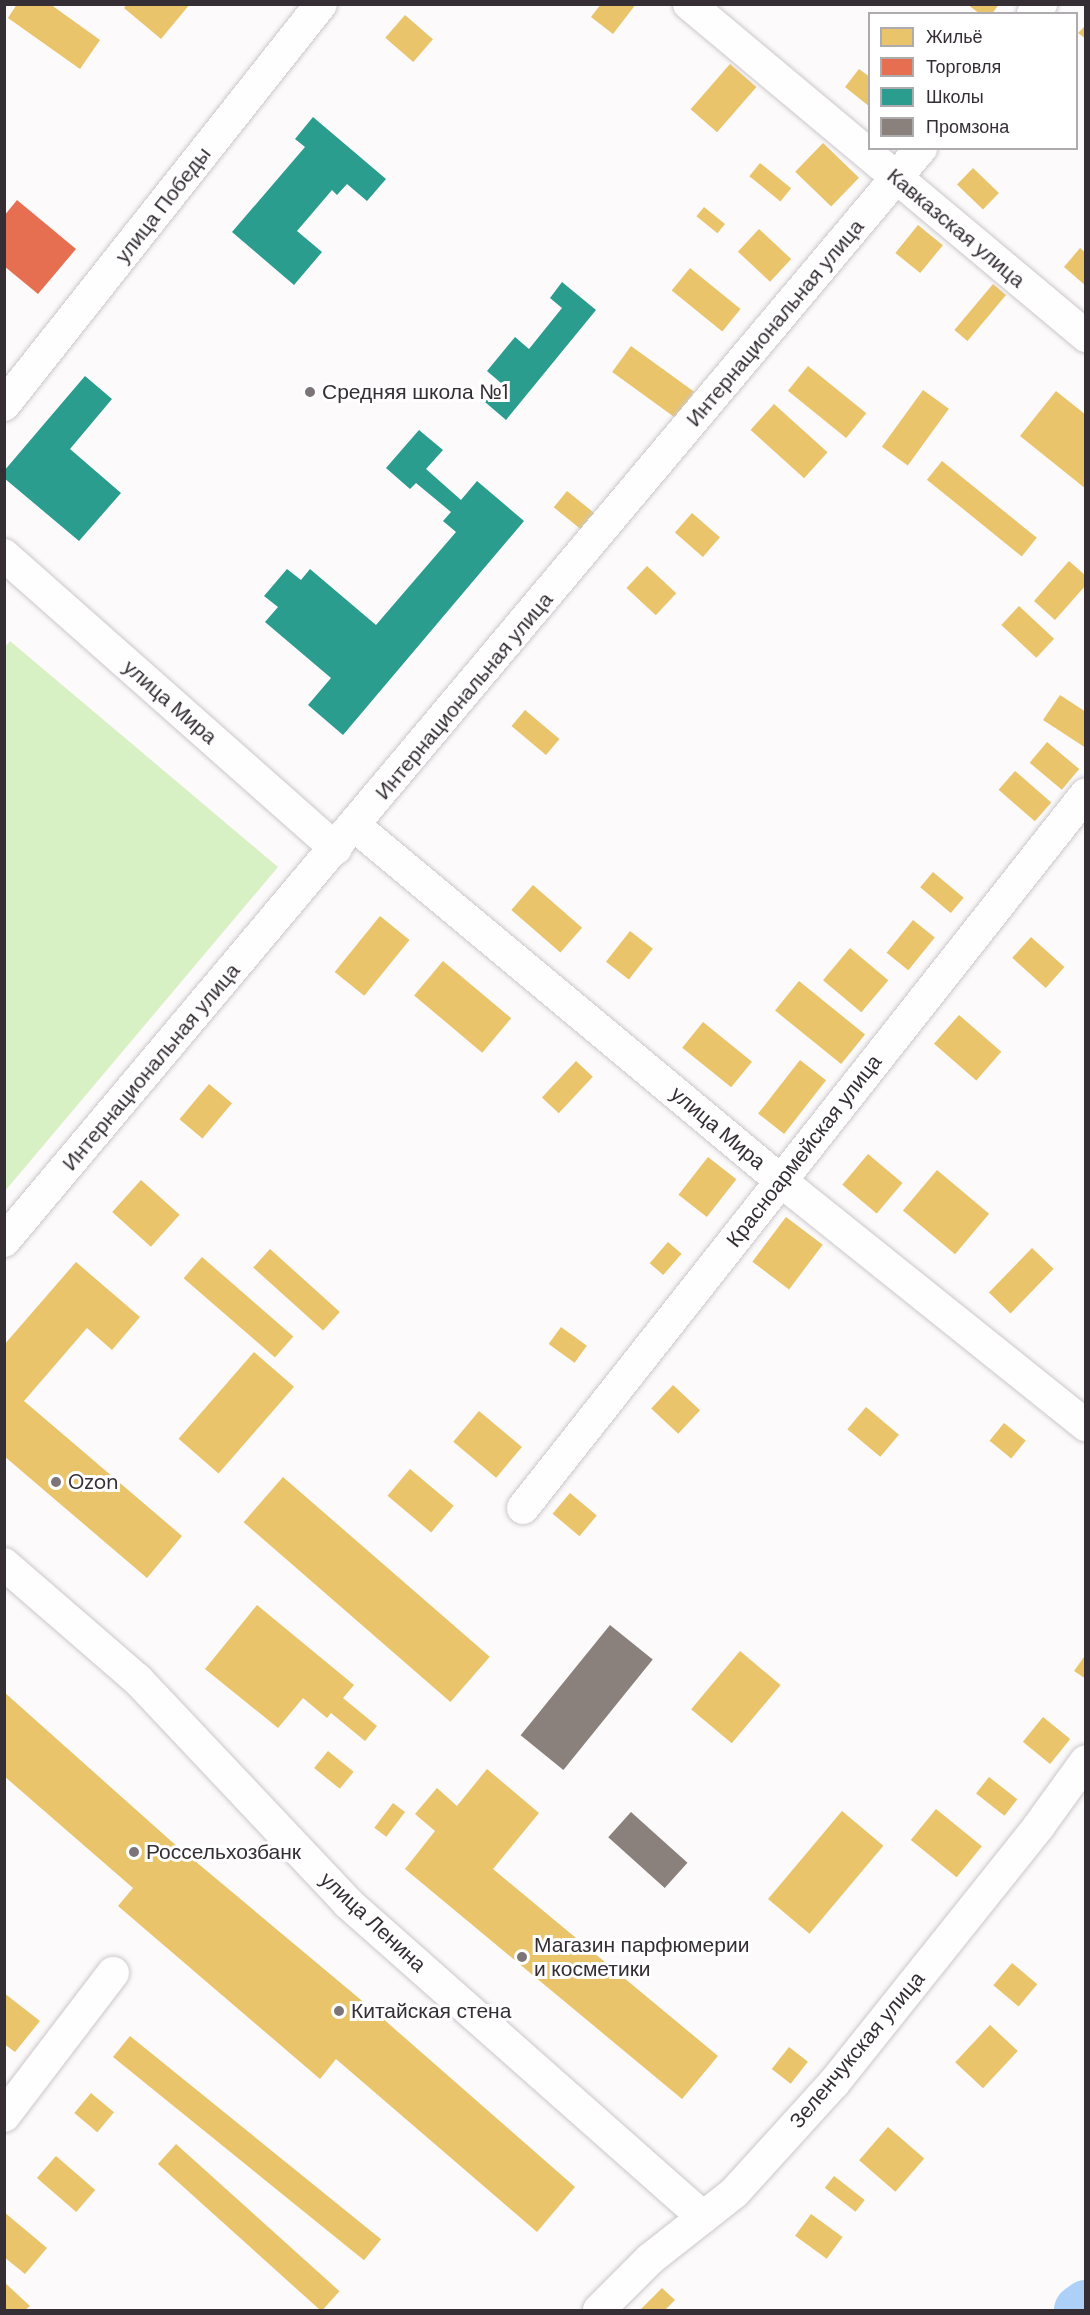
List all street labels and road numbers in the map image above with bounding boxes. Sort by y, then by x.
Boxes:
street label: улица Победы [110,142,216,268]
street label: Кавказская улица [882,163,1030,293]
street label: Интернациональная улица [681,214,869,432]
street label: Интернациональная улица [370,587,558,805]
street label: улица Мира [118,654,222,750]
street label: Интернациональная улица [57,958,245,1176]
street label: Красноармейская улица [721,1050,887,1252]
street label: улица Мира [666,1081,770,1175]
street label: улица Ленина [315,1867,431,1977]
street label: Зеленчукская улица [784,1967,930,2133]

